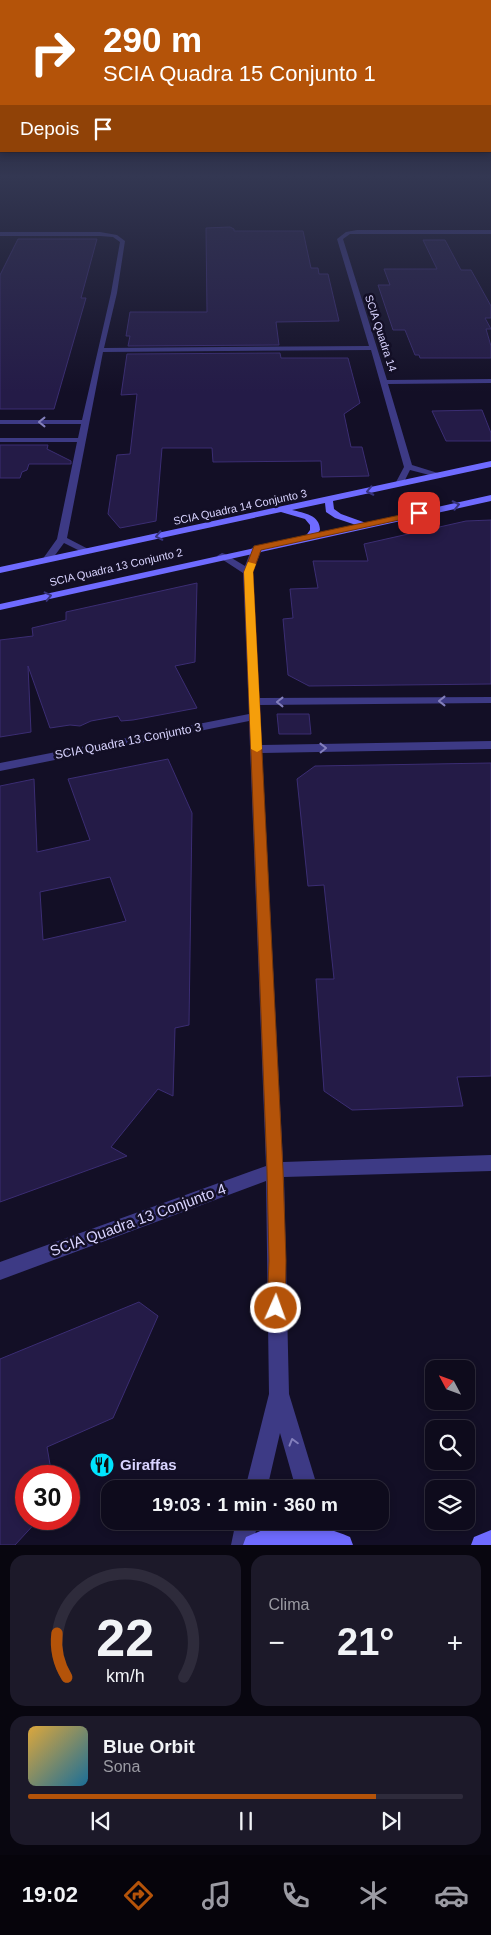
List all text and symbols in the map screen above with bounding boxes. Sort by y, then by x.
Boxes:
icon: right [20,20,85,85]
text: 290 m [103,20,202,59]
text: SCIA Quadra 15 Conjunto 1 [103,61,376,86]
icon: arrive [89,115,117,143]
text: Depois [20,118,79,139]
street label: SCIA Quadra 14 [363,293,399,373]
one-way arrow [38,417,46,427]
one-way arrow [365,485,374,496]
street label: SCIA Quadra 14 Conjunto 3 [172,487,308,527]
pin [398,492,440,534]
icon: arrive [405,499,433,527]
one-way arrow [451,500,460,511]
one-way arrow [155,530,164,540]
street label: SCIA Quadra 13 Conjunto 2 [48,546,184,588]
one-way arrow [43,591,52,602]
one-way arrow [438,696,446,706]
one-way arrow [276,697,284,707]
street label: SCIA Quadra 13 Conjunto 3 [54,720,203,762]
one-way arrow [320,743,327,753]
street label: SCIA Quadra 13 Conjunto 4 [48,1180,228,1259]
position arrow [249,1281,301,1333]
north arrow [425,1360,475,1410]
map controls [425,1360,475,1530]
button: search [425,1420,475,1470]
one-way arrow [288,1438,299,1446]
restaurant icon: Giraffas [89,1452,115,1478]
place label: Giraffas [120,1456,177,1473]
speed limit sign: 30 [15,1465,80,1530]
button: layers [425,1480,475,1530]
text: 19:03 · 1 min · 360 m [152,1494,338,1515]
text: Clima [269,1596,309,1613]
text: 22 [96,1609,154,1667]
text: 21° [337,1621,394,1663]
text: − [269,1627,285,1658]
text: + [447,1627,463,1658]
text: km/h [106,1666,145,1686]
text: Blue Orbit [103,1736,195,1757]
text: Sona [103,1758,140,1775]
icon: previous [87,1807,115,1835]
icon: pause [232,1807,260,1835]
icon: next [377,1807,405,1835]
icon: directions [121,1878,156,1913]
icon: music [199,1878,234,1913]
icon: phone [278,1878,313,1913]
icon: climate [356,1878,391,1913]
icon: car [434,1878,469,1913]
text: 19:02 [22,1882,78,1907]

